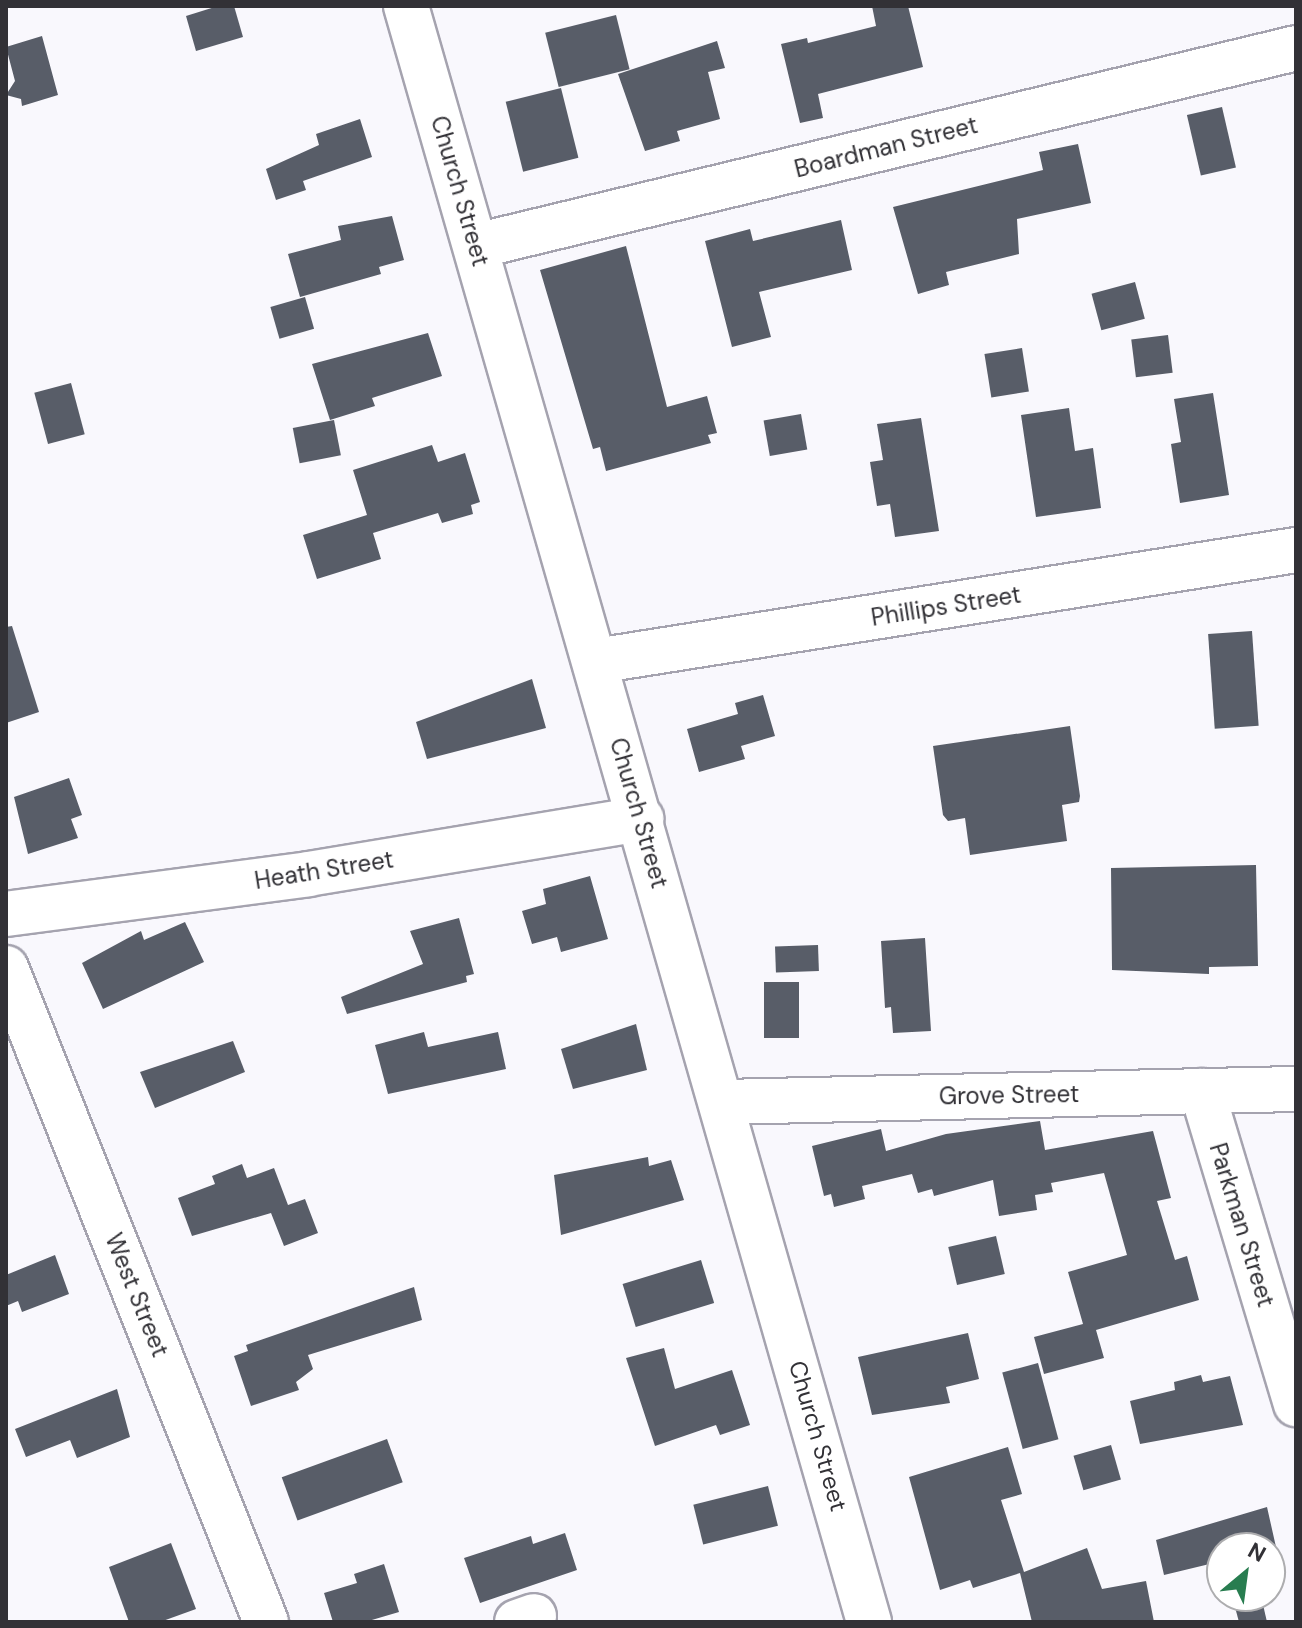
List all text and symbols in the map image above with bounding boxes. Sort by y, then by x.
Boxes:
street label: Boardman Street [791,110,981,184]
street label: Church Street [425,112,495,270]
street label: Phillips Street [869,580,1023,632]
street label: Church Street [604,734,674,892]
street label: Heath Street [252,845,396,895]
street label: Grove Street [939,1079,1079,1111]
street label: Parkman Street [1203,1139,1281,1311]
street label: West Street [99,1229,175,1361]
street label: Church Street [783,1357,853,1515]
north arrow [1206,1532,1286,1612]
text: N [1243,1536,1271,1569]

